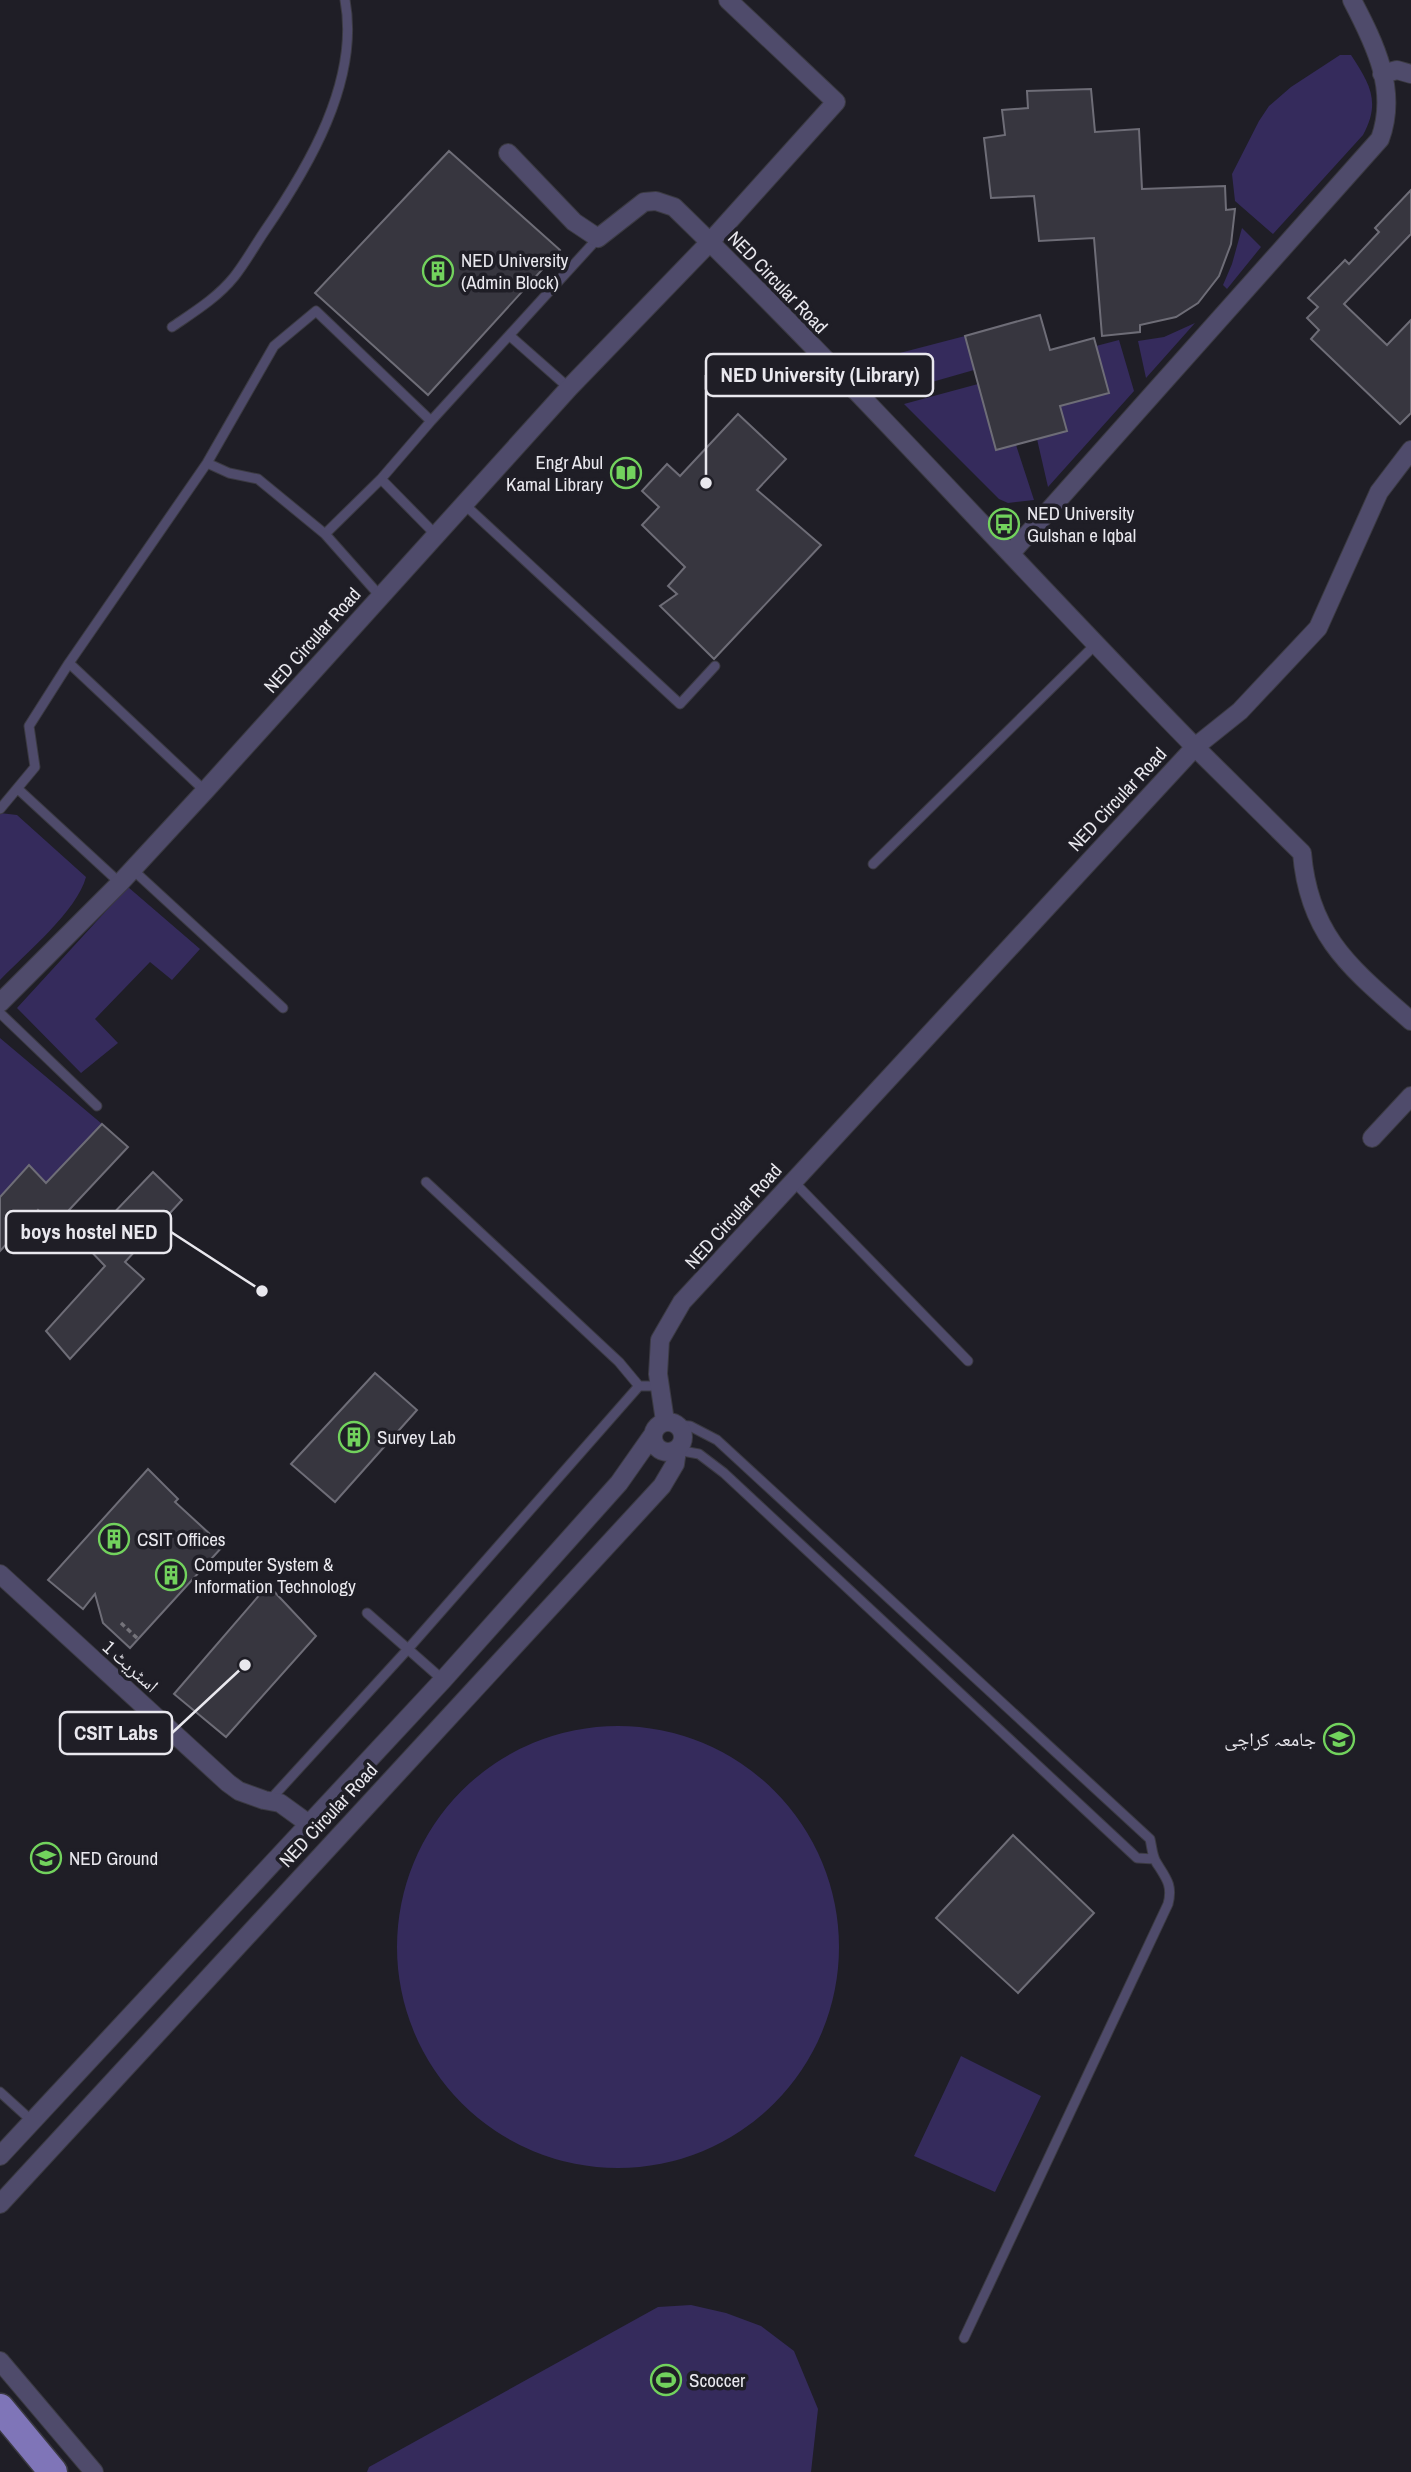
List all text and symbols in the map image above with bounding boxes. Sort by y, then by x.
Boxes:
street label: NED Circular Road [722,225,834,339]
place label: NED University (Admin Block) [461,247,569,295]
building icon: NED University (Admin Block) [421,254,455,288]
callout: NED University (Library) [706,354,933,396]
text: NED University (Library) [720,360,920,389]
place label: Engr Abul Kamal Library [506,449,603,497]
library icon: Engr Abul Kamal Library [609,456,643,490]
place label: NED University Gulshan e Iqbal [1027,500,1136,548]
bus stop icon: NED University Gulshan e Iqbal [987,507,1021,541]
street label: NED Circular Road [258,582,366,698]
street label: NED Circular Road [1062,741,1172,857]
street label: NED Circular Road [679,1158,787,1274]
callout: boys hostel NED [6,1211,171,1253]
text: boys hostel NED [21,1217,157,1246]
building icon: Survey Lab [337,1420,371,1454]
place label: Survey Lab [377,1424,456,1450]
building icon: CSIT Offices [97,1522,131,1556]
place label: CSIT Offices [137,1526,226,1552]
place label: Computer System & Information Technology [194,1551,356,1599]
building icon: Computer System & Information Technology [154,1558,188,1592]
street label: اسٹریٹ 1 [98,1634,164,1698]
callout: CSIT Labs [60,1712,172,1754]
text: CSIT Labs [74,1718,158,1747]
school or university icon: جامعہ کراچی [1322,1722,1356,1756]
place label: جامعہ کراچی [1224,1726,1316,1752]
street label: NED Circular Road [273,1757,383,1873]
school or university icon: NED Ground [29,1841,63,1875]
place label: NED Ground [69,1845,158,1871]
sports icon: Scoccer [649,2363,683,2397]
place label: Scoccer [689,2367,746,2393]

